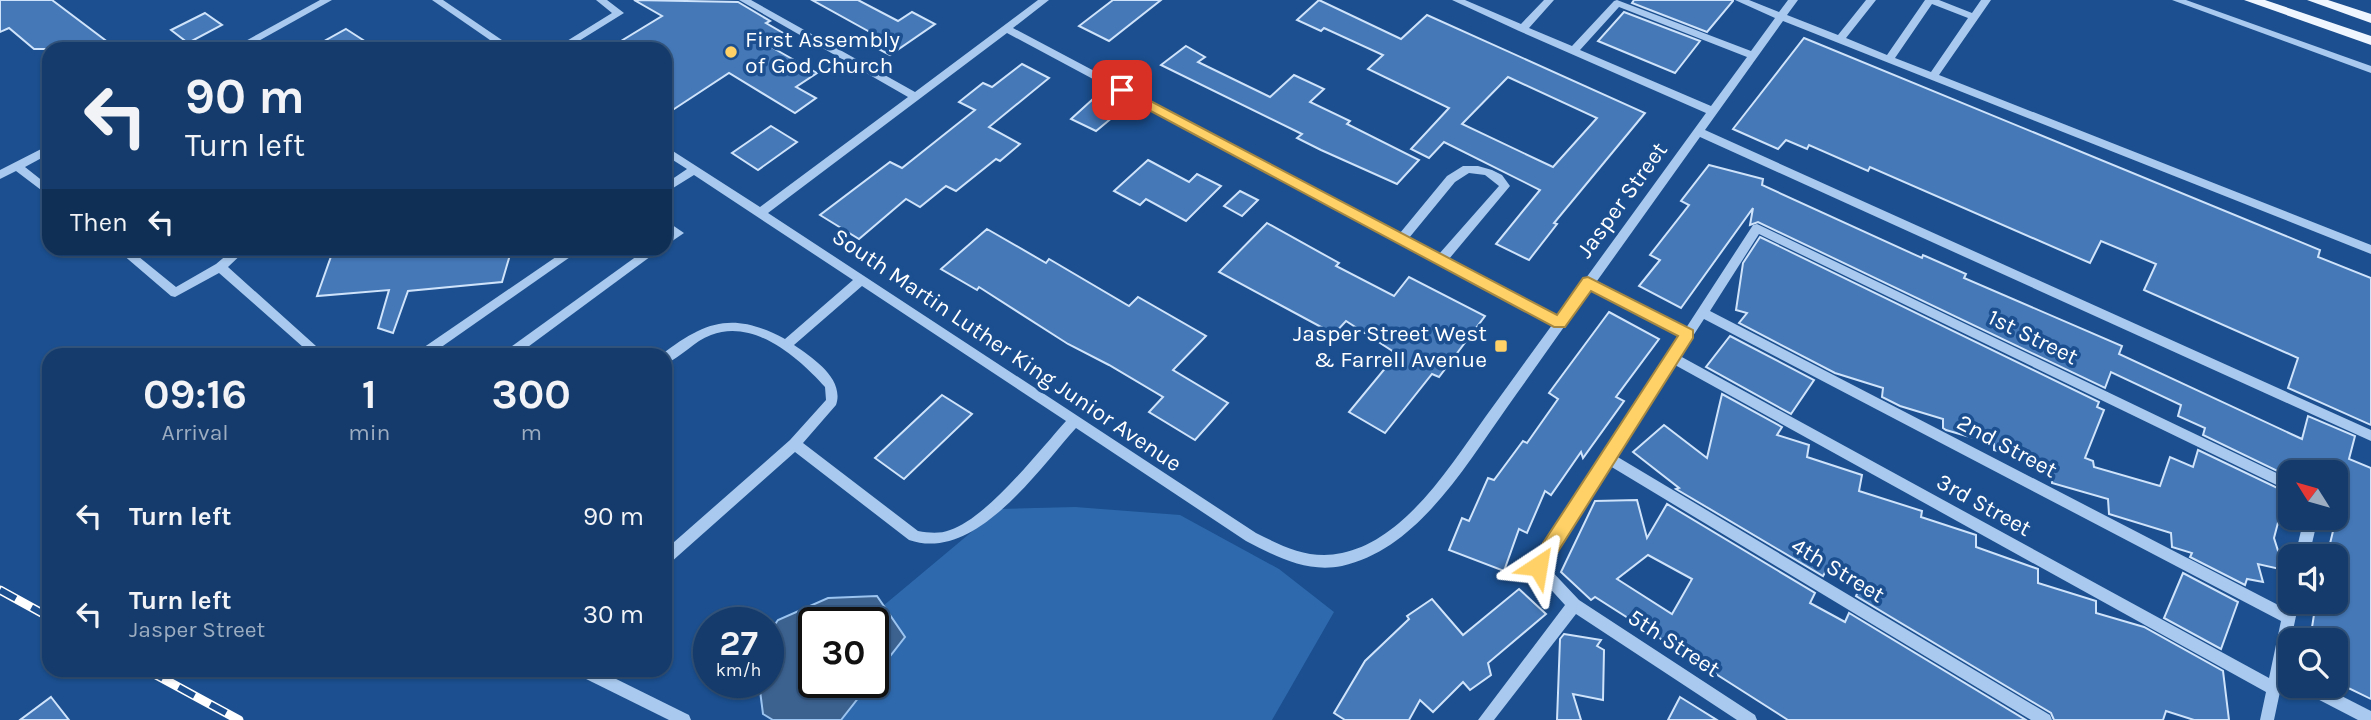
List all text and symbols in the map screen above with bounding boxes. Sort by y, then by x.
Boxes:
place label: First Assembly of God Church [745,26,900,79]
marker: First Assembly of God Church [723,44,739,60]
pin [1092,60,1152,120]
text: 90 m [185,68,305,125]
icon: left [70,70,161,161]
icon: arrive [1103,71,1141,109]
text: Turn left [185,127,305,164]
street label: Jasper Street [1571,137,1673,263]
icon: left [142,203,180,241]
text: Then [70,207,128,238]
street label: South Martin Luther King Junior Avenue [827,223,1187,477]
street label: 1st Street [1984,304,2083,371]
place label: Jasper Street West & Farrell Avenue [1293,320,1487,373]
marker: Jasper Street West & Farrell Avenue [1493,338,1509,354]
text: 09:16 [143,369,247,419]
text: 1 [362,369,377,419]
text: 300 [492,369,571,419]
street label: 2nd Street [1952,408,2062,484]
text: Arrival [161,419,229,446]
text: min [348,419,390,446]
text: m [520,419,542,446]
north arrow [2278,460,2348,530]
map controls [2278,460,2348,698]
street label: 3rd Street [1932,468,2036,542]
icon: left [70,497,108,535]
text: Turn left [129,501,231,532]
text: 90 m [583,501,644,532]
position arrow [1501,529,1575,603]
street label: 4th Street [1786,532,1890,609]
button: sound [2278,544,2348,614]
text: Turn left [129,585,231,616]
icon: left [70,595,108,633]
text: 30 m [583,599,644,630]
street label: 5th Street [1623,603,1725,683]
speed limit sign: 30 [798,607,889,698]
text: Jasper Street [129,616,265,643]
text: 27 [719,623,758,664]
button: search [2278,628,2348,698]
text: km/h [716,659,761,681]

